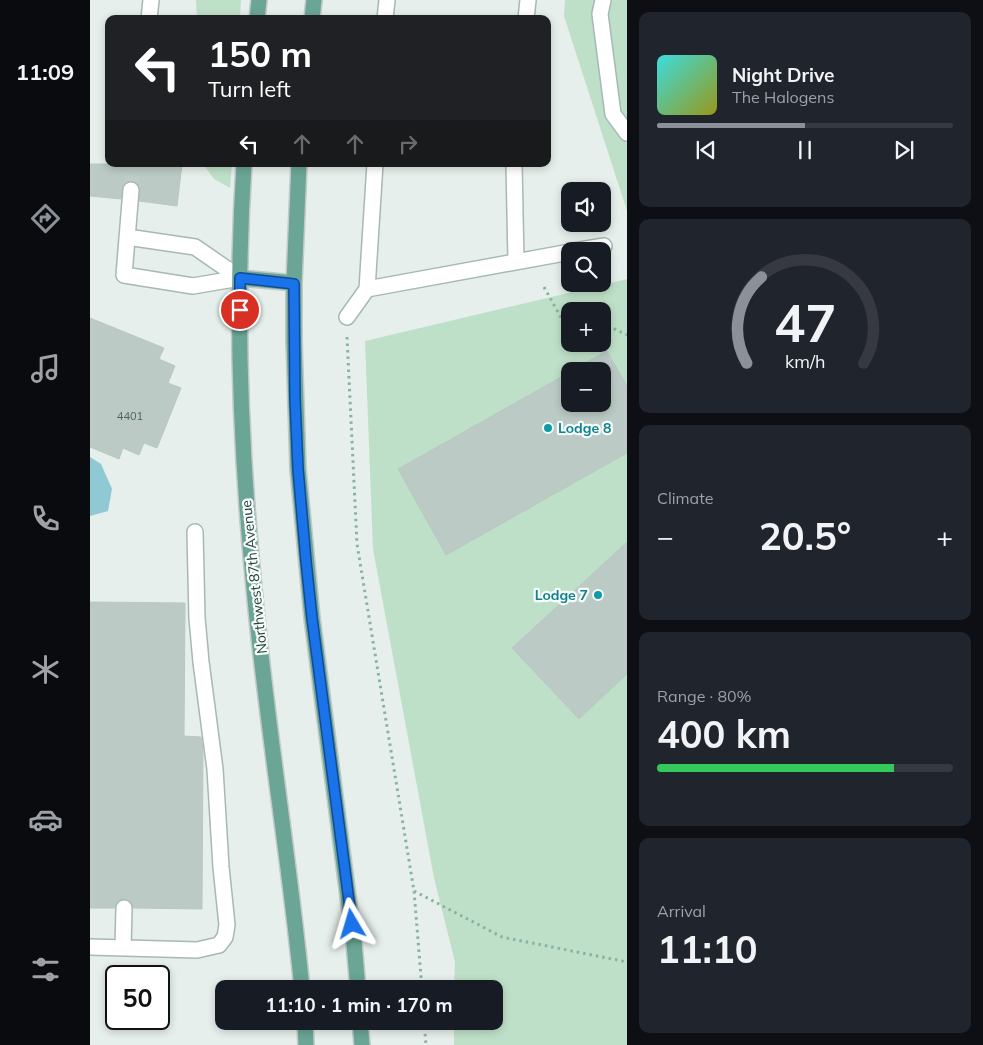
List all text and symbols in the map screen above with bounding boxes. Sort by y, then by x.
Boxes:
text: 150 m [208,32,312,76]
icon: left [125,35,190,100]
text: 11:09 [16,58,74,86]
text: Night Drive [732,63,834,87]
text: Turn left [208,75,291,103]
text: The Halogens [732,87,834,107]
icon: left [235,130,263,158]
icon: ahead [288,130,316,158]
icon: ahead [341,130,369,158]
icon: right [394,130,422,158]
icon: previous [692,136,720,164]
icon: pause [791,136,819,164]
icon: next [890,136,918,164]
map controls [561,182,611,412]
button: sound [561,182,611,232]
icon: directions [28,201,63,236]
button: search [561,242,611,292]
pin [219,289,261,331]
text: 47 [774,290,836,355]
icon: arrive [226,296,254,324]
button: + [561,302,611,352]
text: km/h [785,350,825,372]
icon: music [28,351,63,386]
button: − [561,362,611,412]
house number: 4401 [117,409,143,423]
place label: Lodge 8 [558,419,611,437]
marker: Lodge 8 [542,422,554,434]
text: Climate [657,488,713,508]
street label: Northwest 87th Avenue [237,499,271,655]
icon: phone [28,501,63,536]
text: 20.5° [759,512,851,560]
text: − [657,519,674,554]
text: + [936,519,953,554]
place label: Lodge 7 [535,586,588,604]
marker: Lodge 7 [592,589,604,601]
icon: climate [28,652,63,687]
text: Range · 80% [657,686,752,706]
text: 400 km [657,710,791,758]
icon: car [28,802,63,837]
position arrow [325,897,377,949]
text: Arrival [657,901,706,921]
text: 11:10 [657,925,758,973]
icon: filters [28,952,63,987]
speed limit sign: 50 [105,965,170,1030]
text: 11:10 · 1 min · 170 m [265,993,453,1017]

